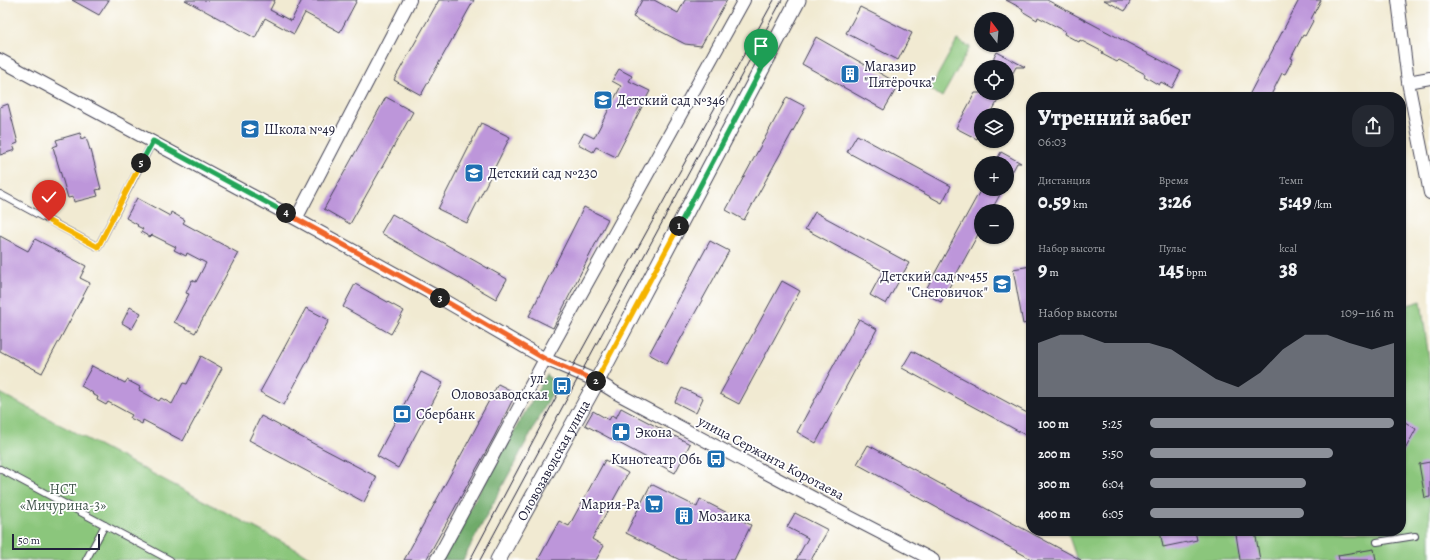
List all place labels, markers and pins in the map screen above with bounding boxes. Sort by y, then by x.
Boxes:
pin [744,29,778,70]
place label: Магазир "Пятёрочка" [864,57,935,92]
building icon: Магазир "Пятёрочка" [839,63,861,85]
school or university icon: Детский сад №346 [592,89,614,111]
place label: Детский сад №346 [617,91,725,110]
school or university icon: Школа №49 [239,118,261,140]
place label: Школа №49 [264,120,335,139]
pin: 5 [131,153,151,173]
school or university icon: Детский сад №230 [463,162,485,184]
place label: Детский сад №230 [488,164,597,183]
pin [32,180,66,221]
pin: 4 [276,203,296,223]
pin: 1 [669,216,689,236]
place label: Детский сад №455 "Снеговичок" [880,267,988,302]
school or university icon: Детский сад №455 "Снеговичок" [991,273,1013,295]
pin: 3 [430,288,450,308]
place label: ул. Оловозаводская [451,369,548,404]
pin: 2 [586,371,606,391]
bus stop icon: ул. Оловозаводская [551,375,573,397]
bank icon: Сбербанк [391,403,413,425]
place label: Сбербанк [416,405,475,424]
pharmacy icon: Экона [610,421,632,443]
place label: Экона [635,423,673,442]
bus stop icon: Кинотеатр Обь [705,448,727,470]
place label: Кинотеатр Обь [611,450,702,469]
supermarket icon: Мария-Ра [643,493,665,515]
place label: Мария-Ра [581,495,641,514]
building icon: Мозаика [673,505,695,527]
place label: Мозаика [698,507,751,526]

